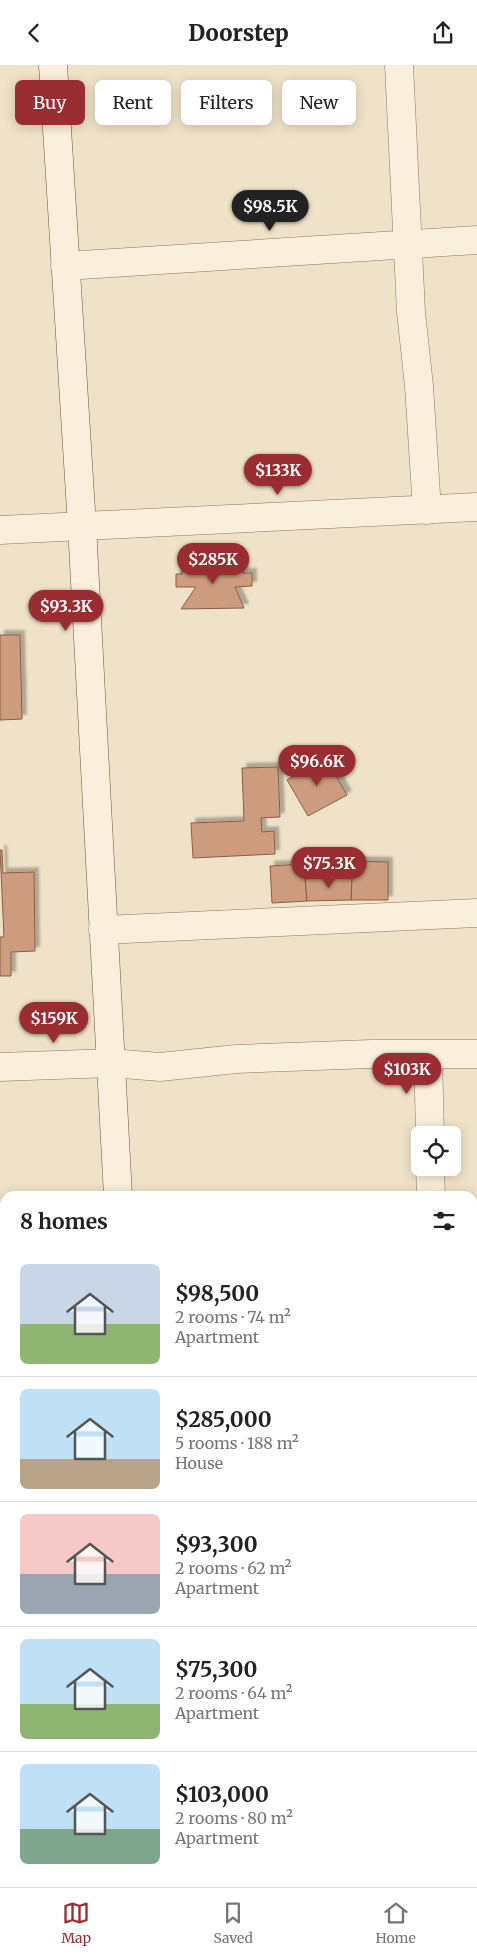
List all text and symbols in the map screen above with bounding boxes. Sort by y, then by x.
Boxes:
icon: back [20,19,48,47]
text: Doorstep [188,19,289,47]
icon: share [429,19,457,47]
chip: Buy [15,80,85,125]
chip: Rent [95,80,171,125]
chip: Filters [181,80,272,125]
chip: New [282,80,356,125]
pin: $98.5K [229,189,311,232]
text: $98.5K [243,196,297,216]
pin: $133K [243,453,313,496]
text: $133K [255,460,301,480]
pin: $285K [178,543,248,585]
text: $285K [188,549,238,569]
pin: $93.3K [25,589,107,632]
text: $93.3K [39,596,93,616]
pin: $96.6K [276,745,358,787]
text: $96.6K [289,751,345,771]
pin: $75.3K [288,847,370,889]
text: $75.3K [302,853,356,873]
pin: $159K [19,1001,89,1044]
text: $159K [30,1008,78,1028]
pin: $103K [372,1053,442,1095]
text: $103K [383,1059,431,1079]
map controls [411,1126,461,1176]
button: locate [411,1126,461,1176]
icon: filters [430,1207,458,1235]
text: 8 homes [20,1208,108,1235]
text: $98,500 [175,1280,259,1307]
icon: home [60,1284,120,1344]
text: 2 rooms · 74 m² [175,1307,291,1327]
text: Apartment [175,1327,259,1347]
text: $285,000 [175,1406,272,1433]
icon: home [60,1409,120,1469]
text: 5 rooms · 188 m² [175,1433,299,1453]
text: House [175,1453,223,1473]
text: $93,300 [175,1531,258,1558]
icon: home [60,1534,120,1594]
text: 2 rooms · 62 m² [175,1558,292,1578]
text: Apartment [175,1578,259,1598]
text: $75,300 [175,1656,258,1683]
icon: home [60,1659,120,1719]
text: 2 rooms · 64 m² [175,1683,293,1703]
text: Apartment [175,1703,259,1723]
text: $103,000 [175,1781,269,1808]
icon: home [60,1784,120,1844]
text: 2 rooms · 80 m² [175,1808,293,1828]
text: Apartment [175,1828,259,1848]
tab: Map [61,1899,91,1947]
tab: Saved [213,1899,253,1947]
tab: Home [375,1899,416,1947]

